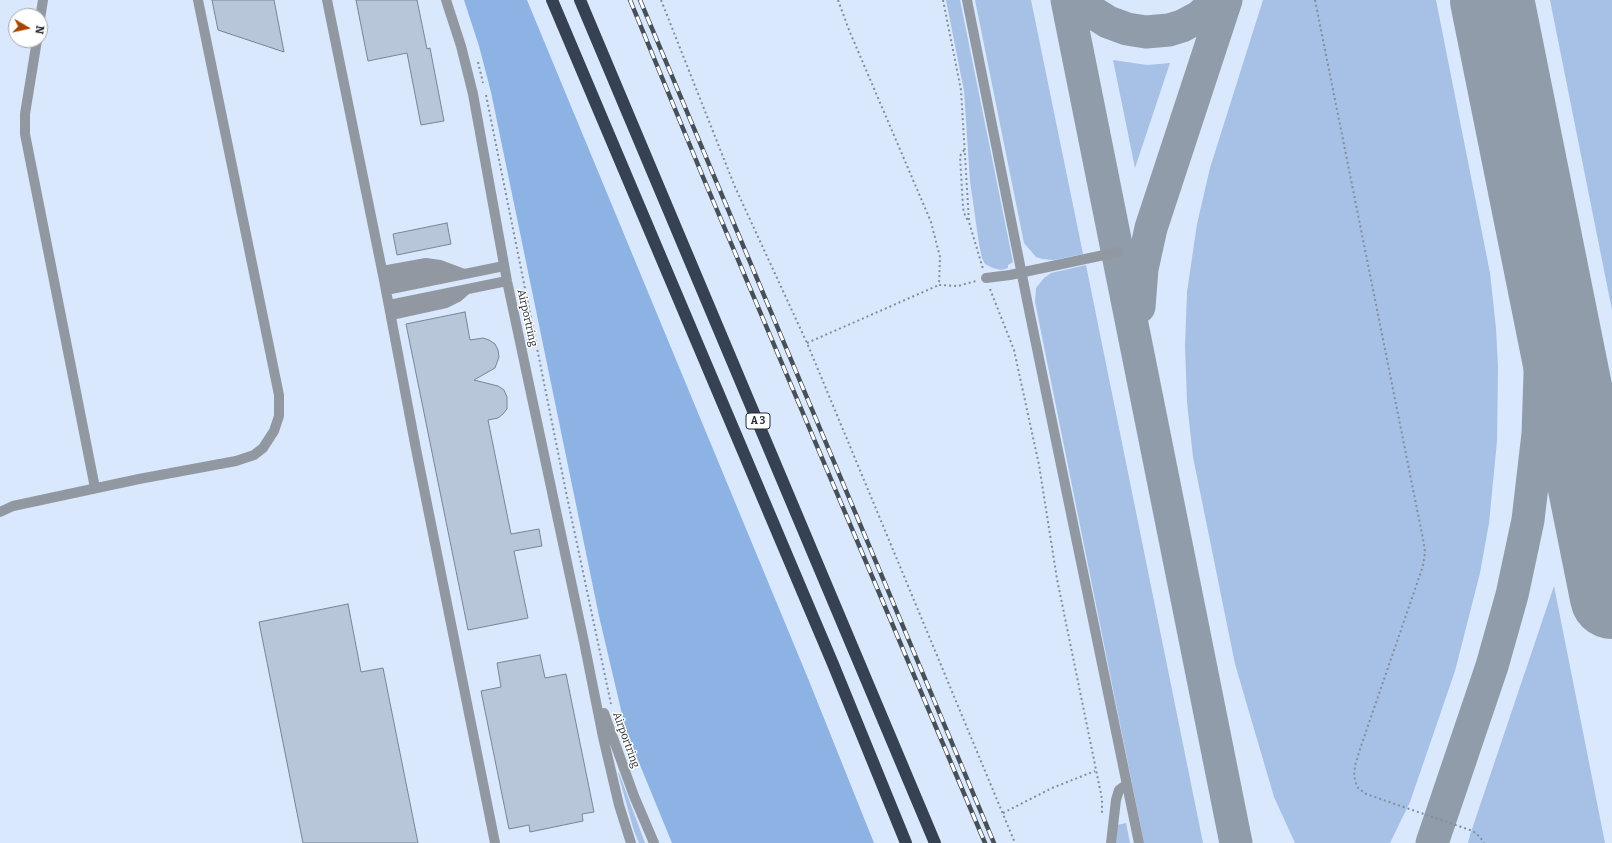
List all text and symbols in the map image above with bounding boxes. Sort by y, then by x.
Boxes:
north arrow [8,8,48,48]
text: N [32,25,46,35]
street label: Airportring [514,288,540,348]
road number: A 3 [746,413,770,429]
street label: Airportring [610,710,642,770]

